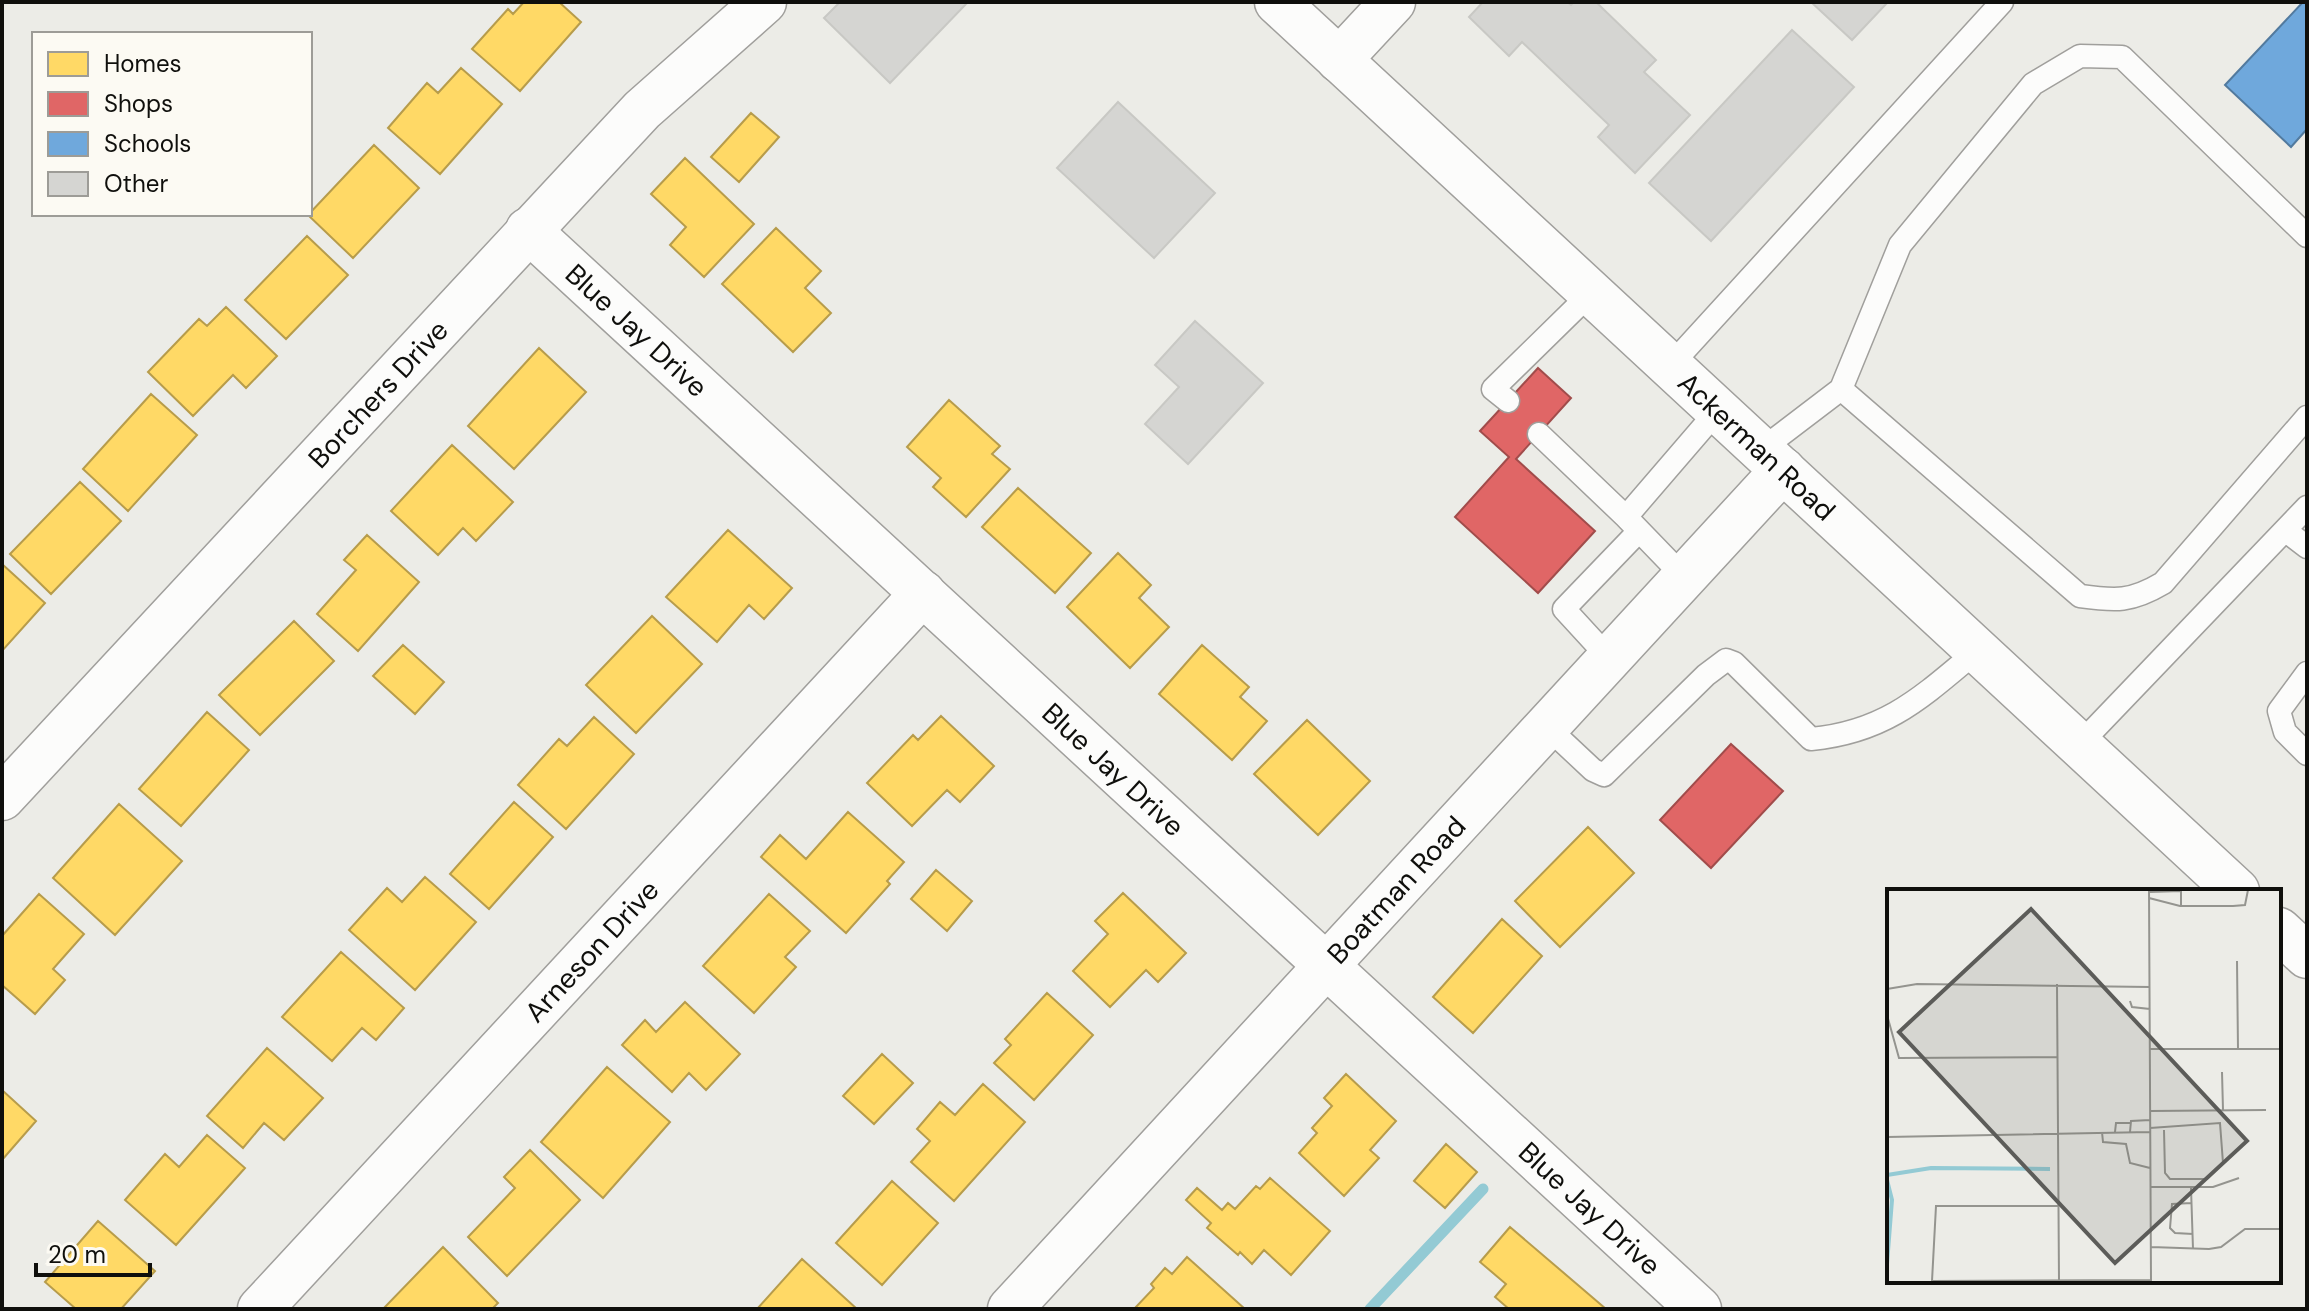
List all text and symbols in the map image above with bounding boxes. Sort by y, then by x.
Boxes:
legend [32,32,312,216]
text: Homes [104,48,182,79]
text: Shops [104,88,173,119]
text: Schools [104,128,191,159]
text: Other [104,168,168,199]
street label: Blue Jay Drive [558,255,716,405]
street label: Borchers Drive [300,312,456,476]
street label: Ackerman Road [1670,364,1844,529]
street label: Blue Jay Drive [1034,695,1192,844]
street label: Boatman Road [1319,808,1474,972]
street label: Arneson Drive [516,872,667,1030]
inset map [1887,889,2281,1283]
street label: Blue Jay Drive [1511,1134,1669,1283]
scale bar [36,1227,150,1277]
text: 20 m [48,1239,106,1270]

